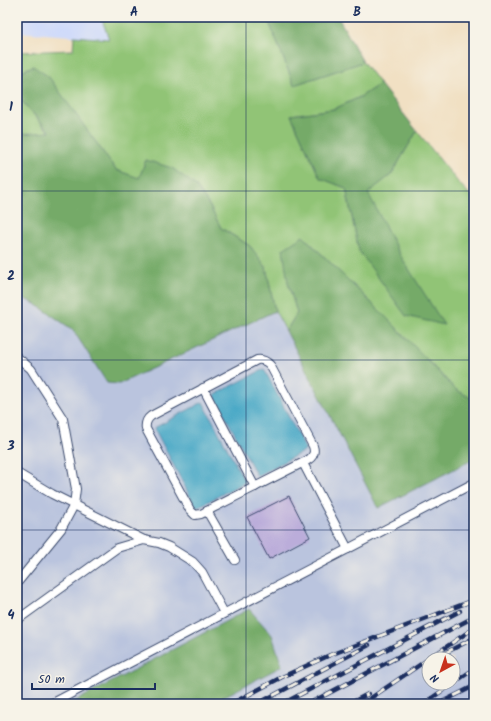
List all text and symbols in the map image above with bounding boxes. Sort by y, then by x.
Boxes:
text: A [130,2,138,23]
text: B [353,2,361,23]
text: 1 [9,97,13,118]
text: 2 [7,266,15,287]
text: 3 [6,436,15,457]
text: 4 [7,605,15,626]
north arrow [421,651,461,691]
scale bar [32,665,155,691]
text: N [427,669,444,687]
text: 50 m [38,670,65,689]

